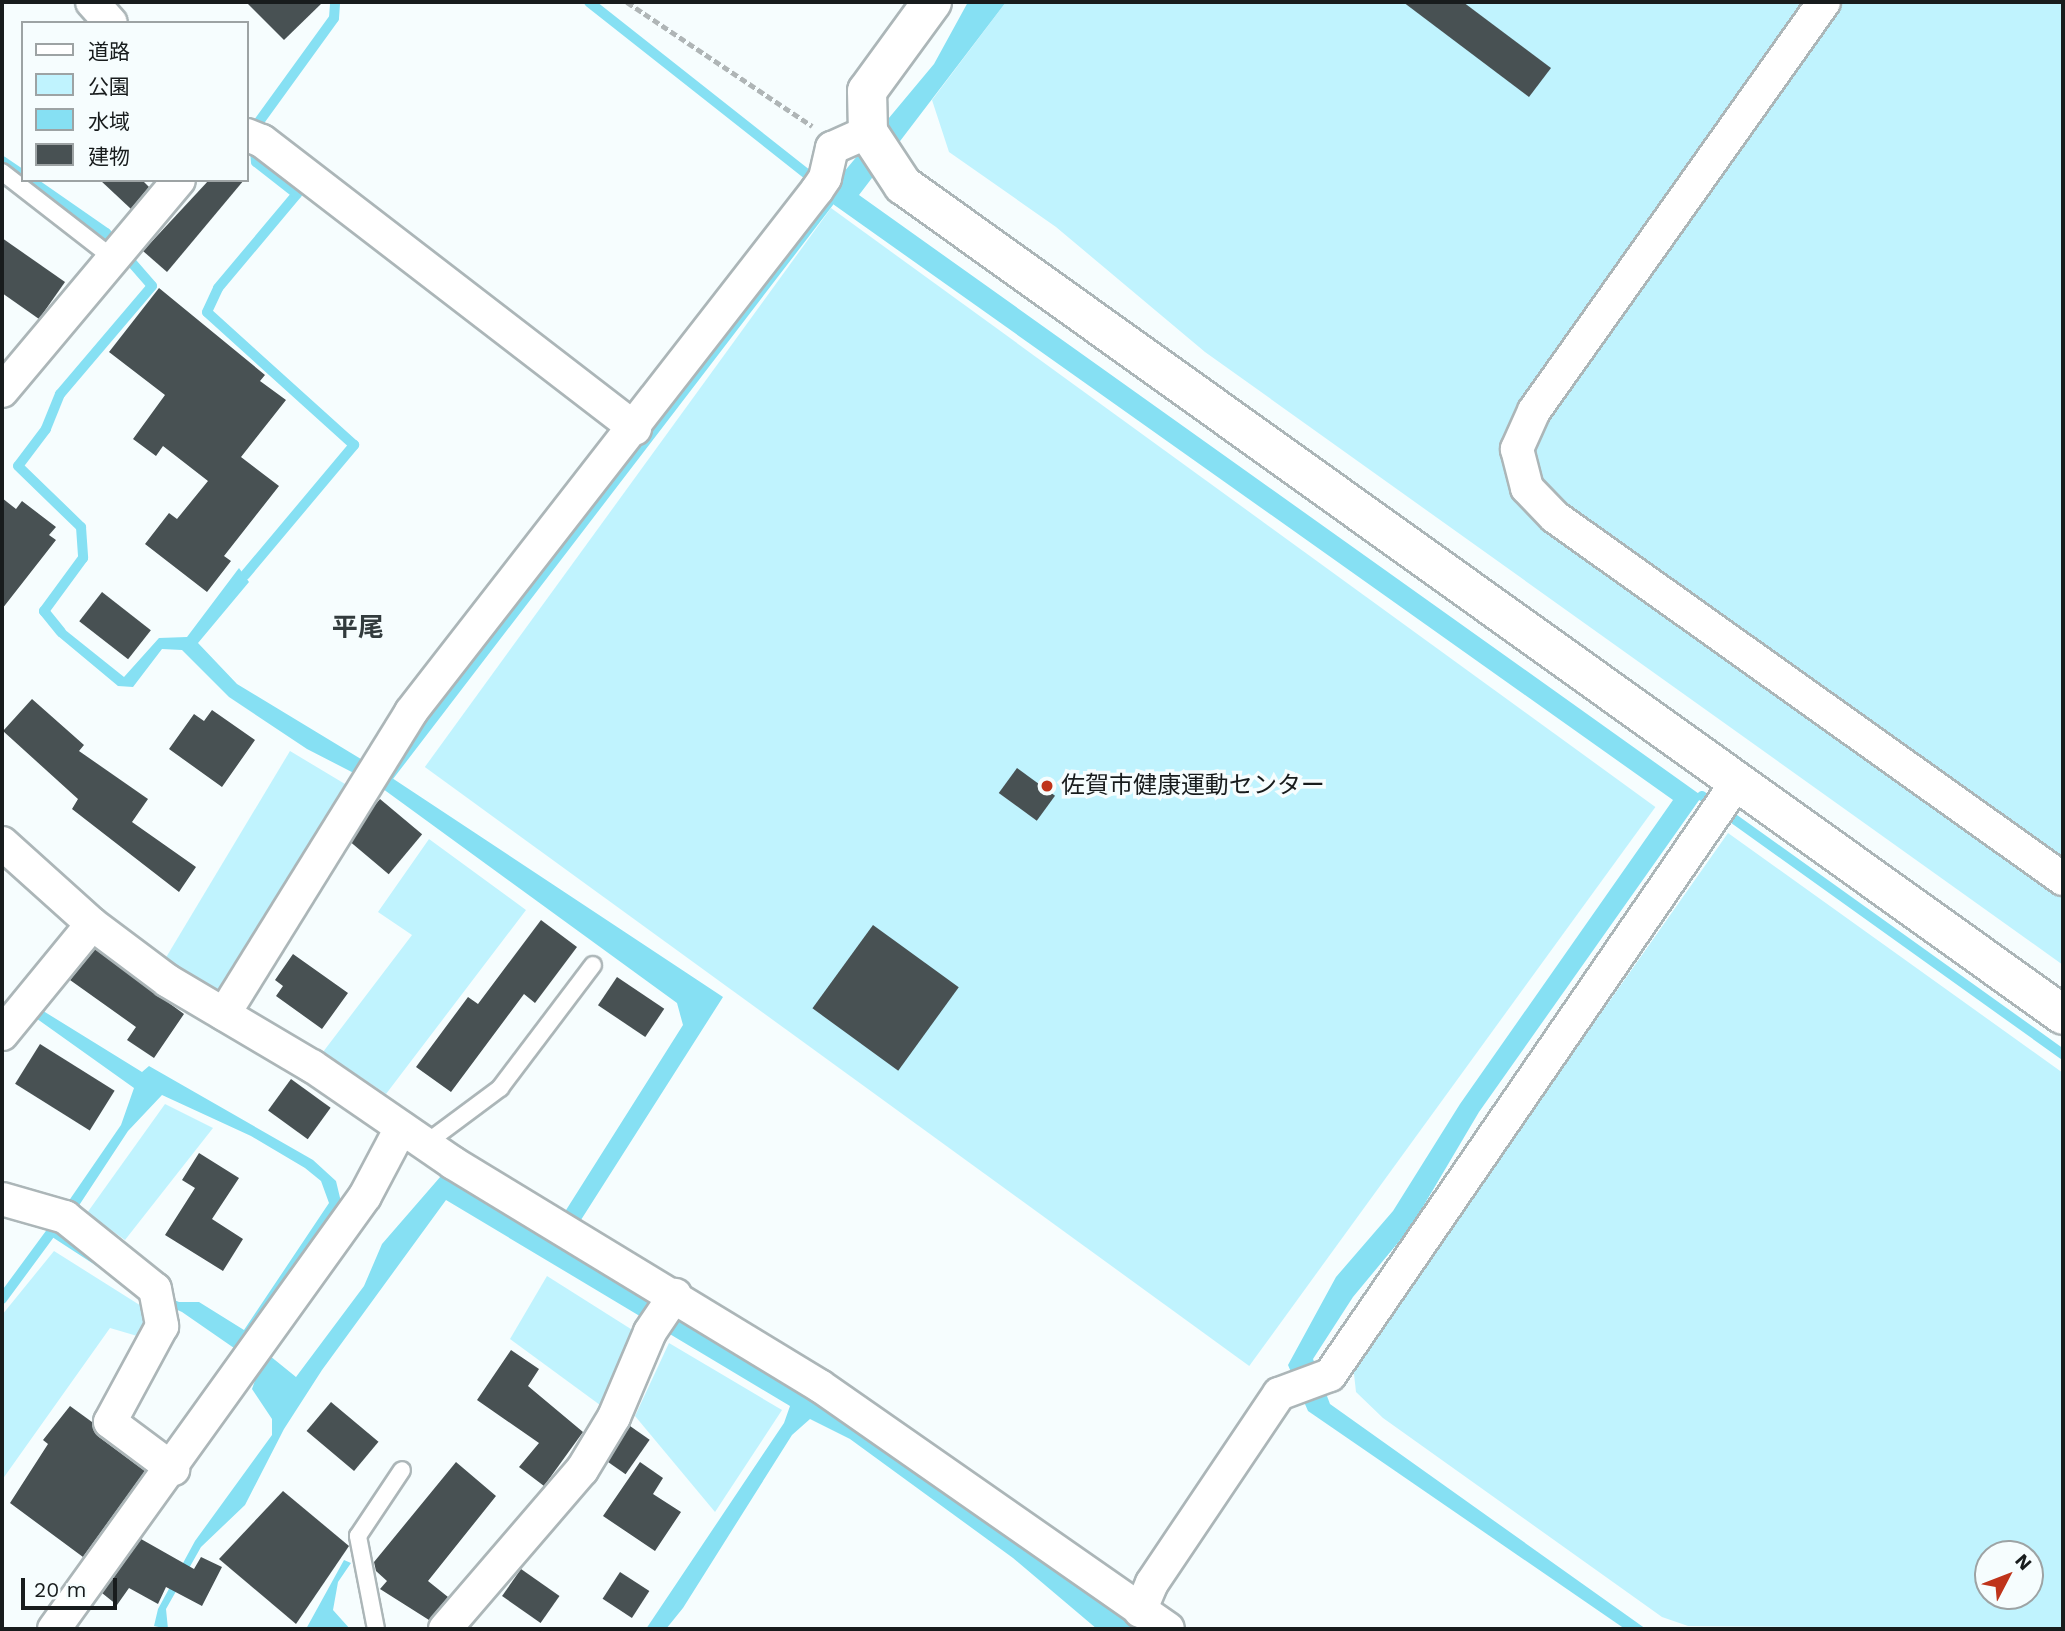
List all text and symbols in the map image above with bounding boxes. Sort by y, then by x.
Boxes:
legend [21,21,248,182]
text: 道路 [88,39,130,64]
text: 公園 [88,74,130,99]
text: 水域 [88,109,130,134]
text: 建物 [88,144,130,169]
district label: 平尾 [332,612,384,644]
place label: 佐賀市健康運動センター [1061,772,1325,800]
marker: 佐賀市健康運動センター [1039,778,1055,794]
north arrow [1974,1540,2044,1610]
text: N [2010,1549,2037,1575]
scale bar [24,1564,121,1608]
text: 20 m [34,1577,86,1602]

